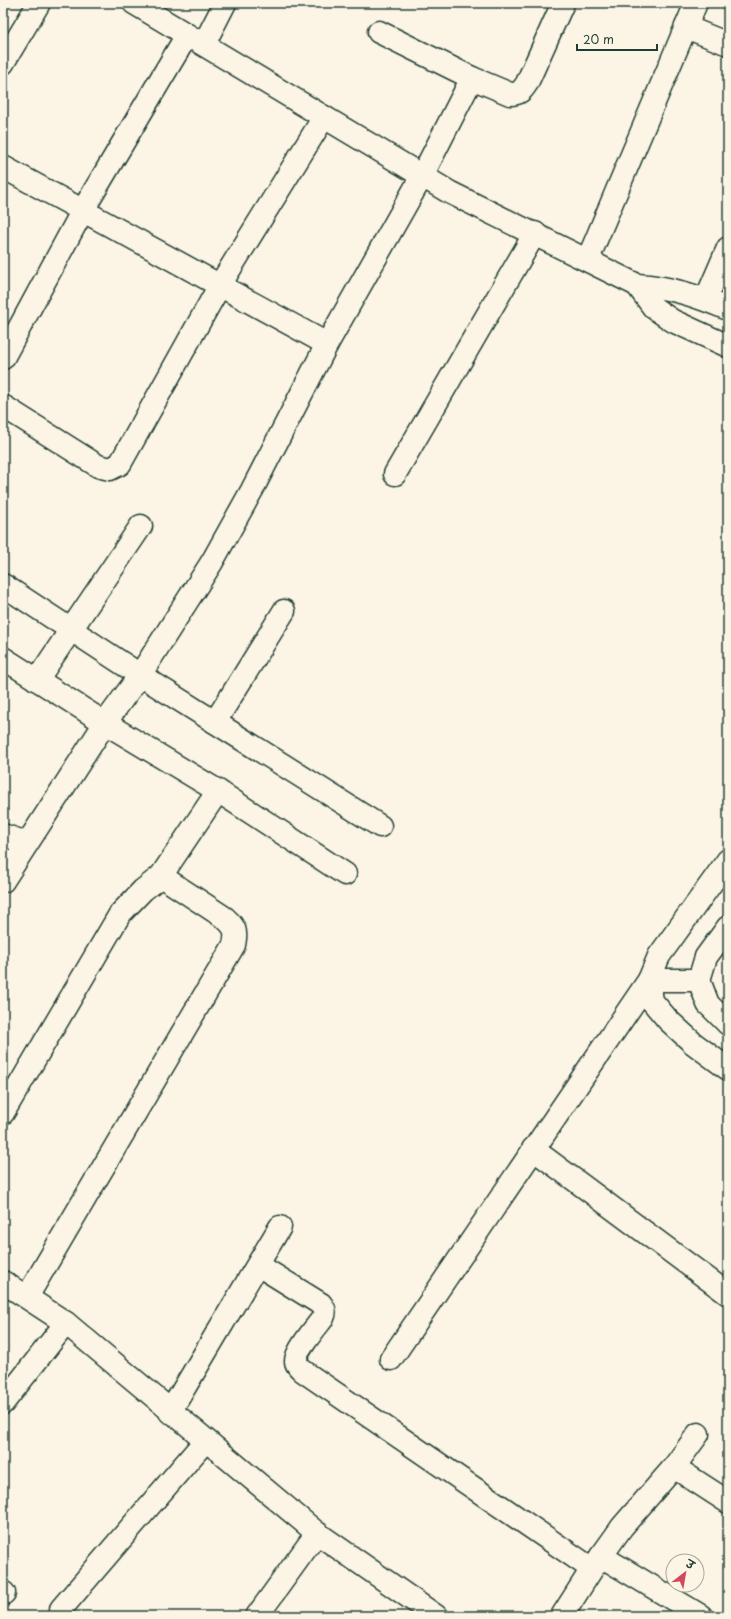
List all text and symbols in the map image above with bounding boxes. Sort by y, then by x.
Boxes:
scale bar [577,26,657,52]
text: 20 m [583,30,614,48]
north arrow [665,1553,705,1593]
text: उ [682,1554,699,1574]

